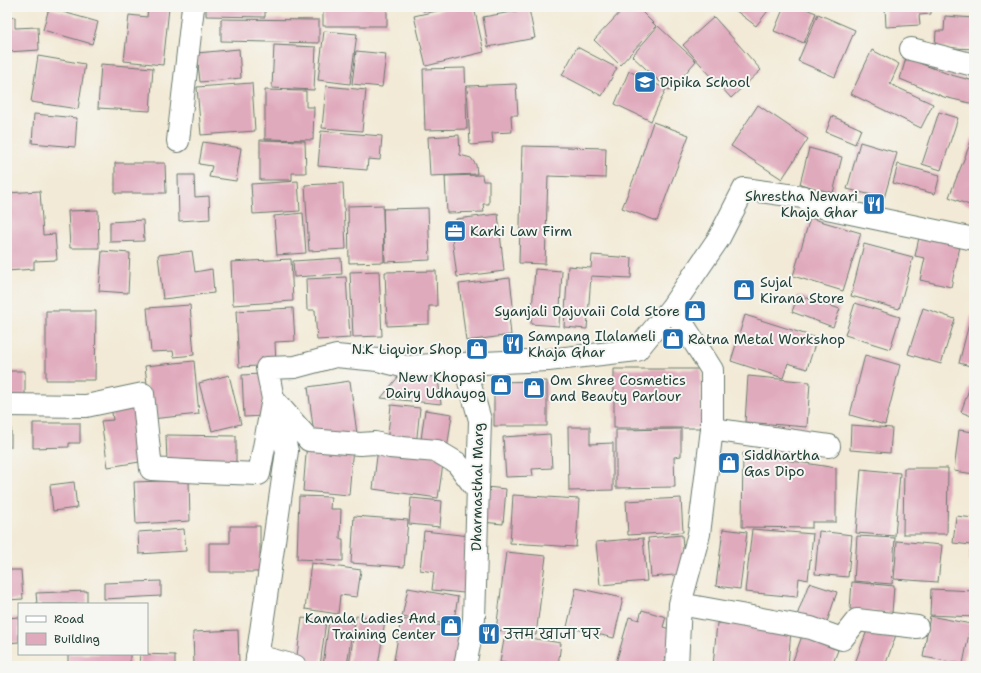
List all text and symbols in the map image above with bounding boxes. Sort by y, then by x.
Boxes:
school or university icon: Dipika School [632,69,658,95]
place label: Dipika School [660,73,751,91]
place label: Shrestha Newari Khaja Ghar [745,187,858,221]
restaurant icon: Shrestha Newari Khaja Ghar [861,191,887,217]
office icon: Karki Law Firm [442,218,468,244]
place label: Karki Law Firm [470,222,572,240]
place label: Sujal Kirana Store [760,273,844,307]
shop icon: Sujal Kirana Store [731,277,757,303]
shop icon: Syanjali Dajuvaii Cold Store [682,298,708,324]
place label: Syanjali Dajuvaii Cold Store [495,302,680,320]
shop icon: Ratna Metal Workshop [660,326,686,352]
place label: Sampang Ilalameli Khaja Ghar [528,327,656,361]
place label: Ratna Metal Workshop [688,330,845,348]
restaurant icon: Sampang Ilalameli Khaja Ghar [500,331,526,357]
shop icon: N.K Liquior Shop [464,336,490,362]
place label: N.K Liquior Shop [352,340,462,358]
place label: New Khopasi Dairy Udhayog [385,368,486,402]
place label: Om Shree Cosmetics and Beauty Parlour [550,371,686,405]
shop icon: New Khopasi Dairy Udhayog [488,372,514,398]
shop icon: Om Shree Cosmetics and Beauty Parlour [521,375,547,401]
street label: Dharmasthal Marg [467,423,487,551]
place label: Siddhartha Gas Dipo [744,446,820,480]
shop icon: Siddhartha Gas Dipo [716,450,742,476]
legend [18,603,148,655]
place label: Kamala Ladies And Training Center [305,609,436,643]
text: Road [54,611,85,627]
shop icon: Kamala Ladies And Training Center [438,613,464,639]
restaurant icon: उत्तम खाजा घर [476,621,502,647]
place label: उत्तम खाजा घर [503,625,601,643]
text: Building [54,631,100,647]

